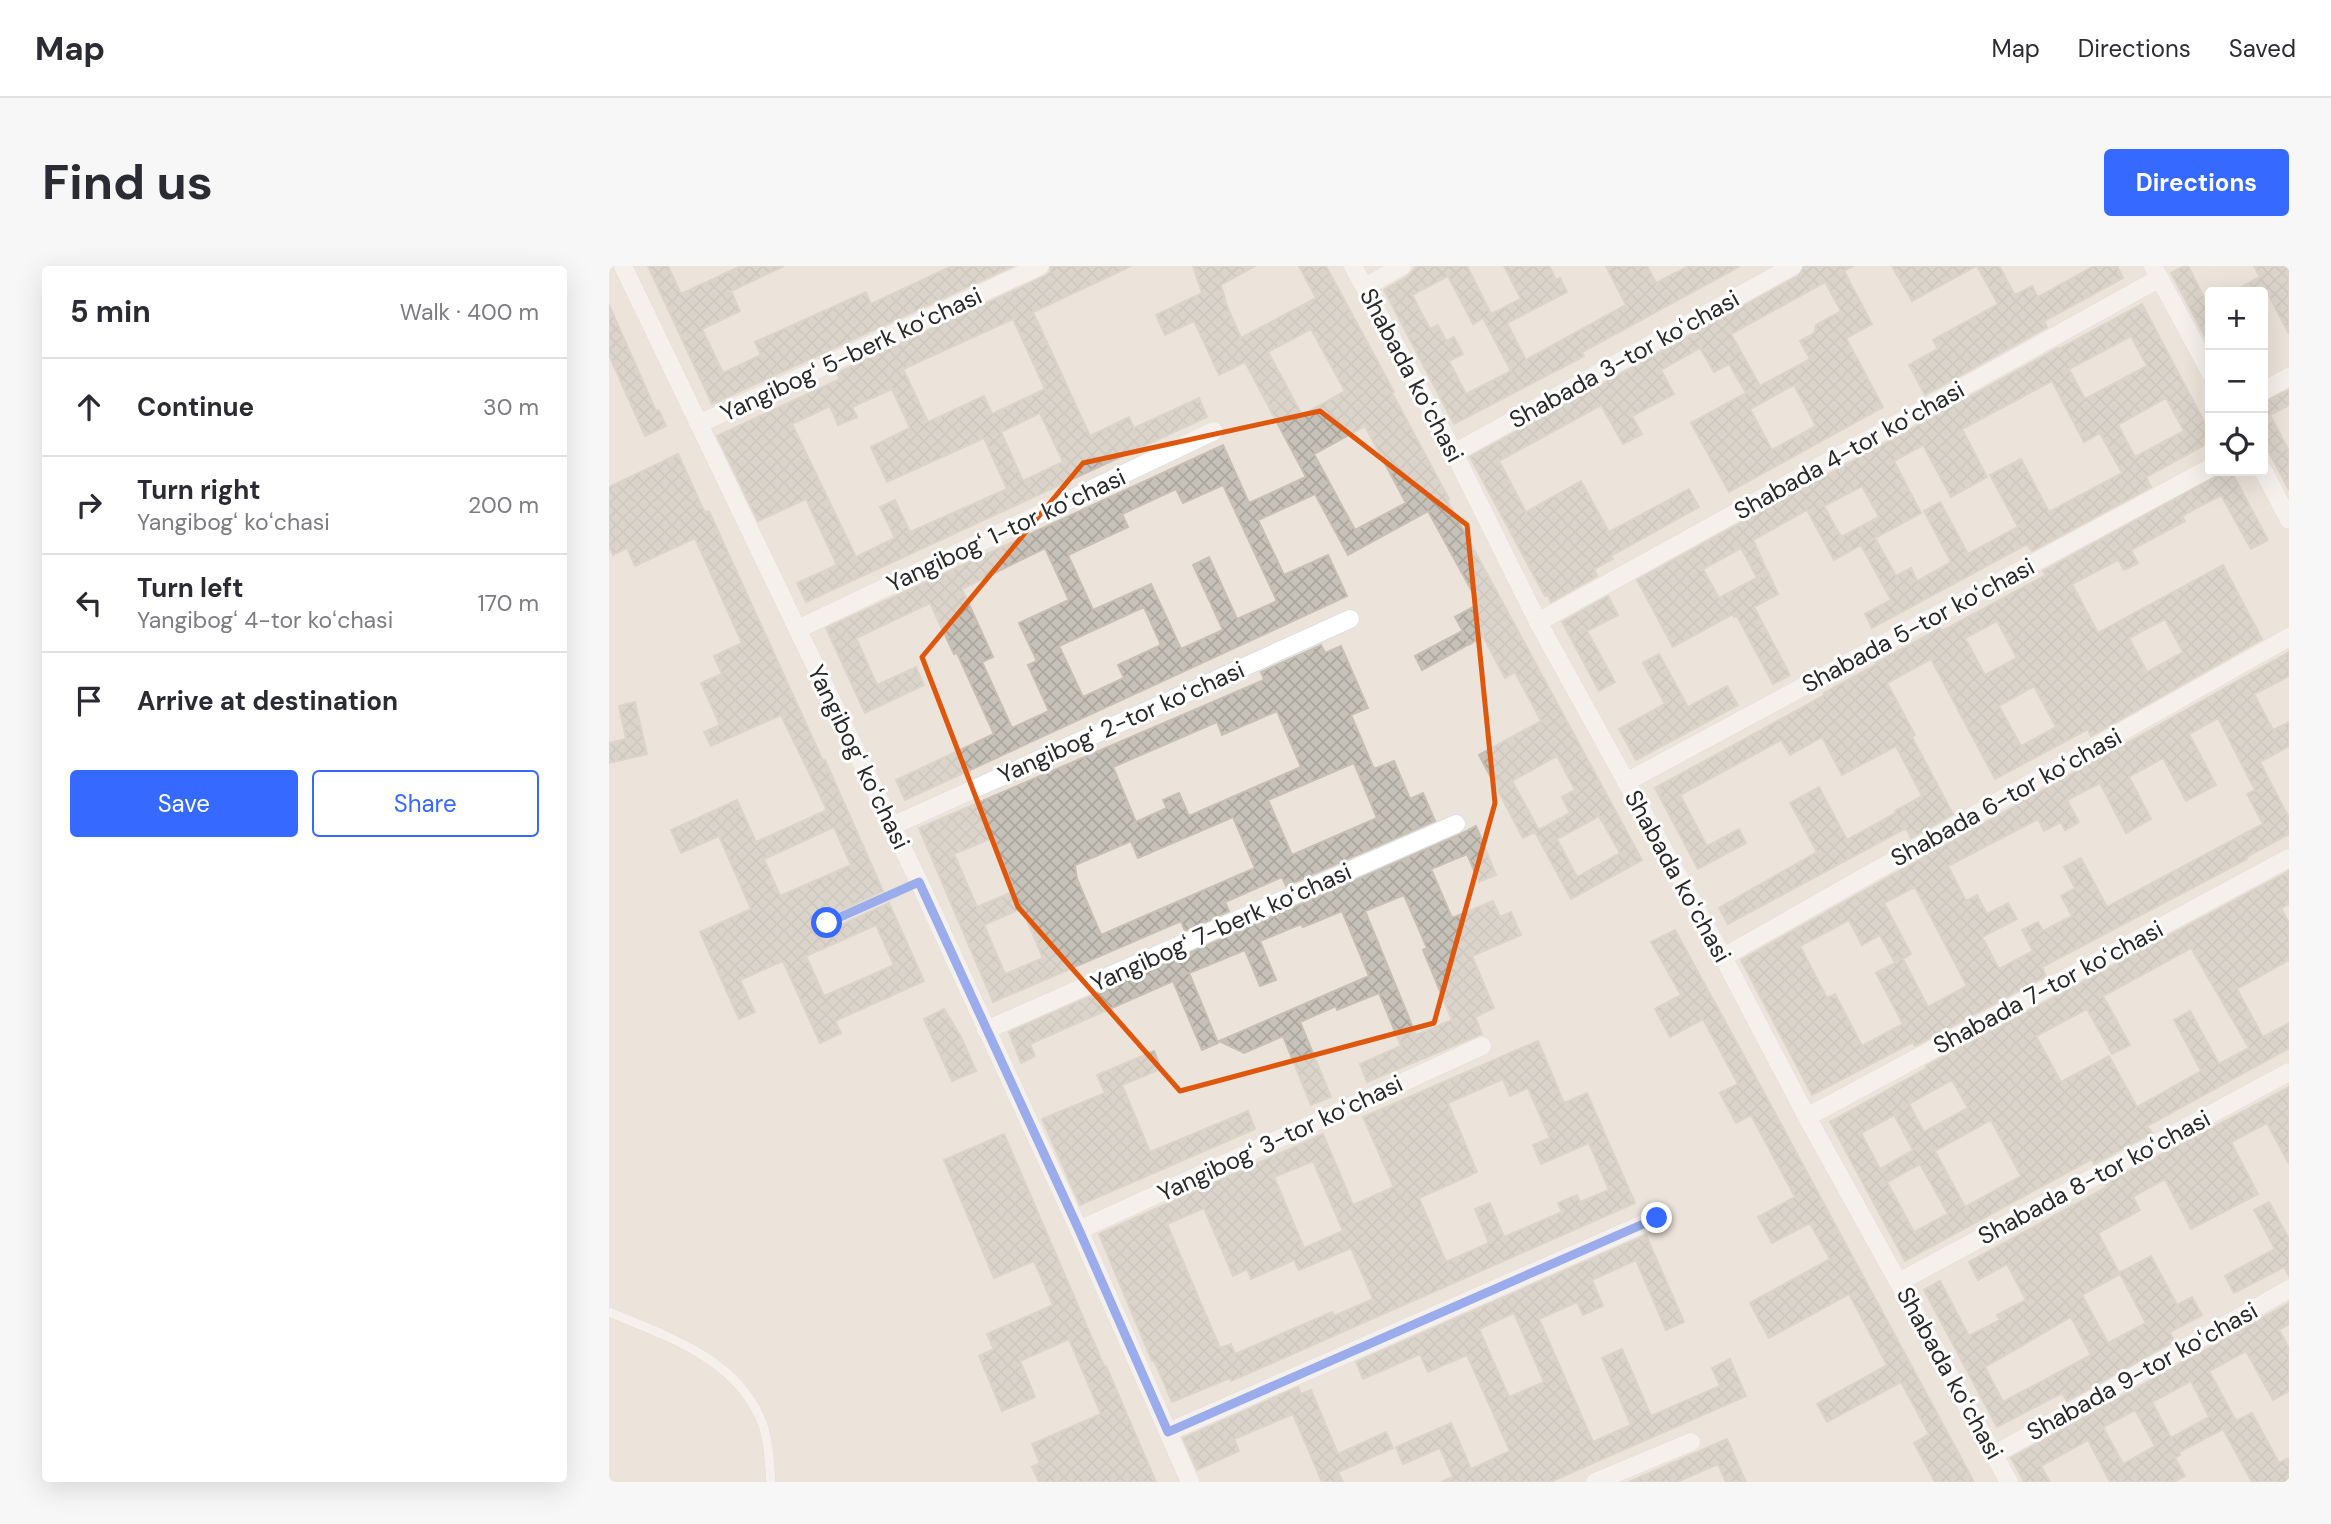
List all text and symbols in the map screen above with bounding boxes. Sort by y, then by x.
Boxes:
text: Map [35,27,105,70]
text: Map [1992,33,2040,64]
text: Directions [2078,33,2191,64]
text: Saved [2229,33,2296,64]
button: Directions [2104,149,2289,216]
text: Find us [42,150,213,214]
street label: Yangibogʻ 5-berk koʻchasi [715,280,987,428]
street label: Shabada koʻchasi [1353,283,1471,467]
street label: Shabada 3-tor koʻchasi [1504,283,1744,435]
map controls [2205,287,2268,476]
button: + [2205,287,2268,350]
text: 5 min [70,292,151,331]
text: Walk · 400 m [400,297,539,327]
button: − [2205,350,2268,413]
street label: Shabada 4-tor koʻchasi [1728,374,1970,526]
icon: ahead [70,388,108,426]
text: Continue [137,390,254,424]
text: 30 m [483,392,539,422]
button: locate [2205,413,2268,476]
street label: Yangibogʻ 1-tor koʻchasi [882,461,1130,599]
text: Turn right [137,473,261,507]
icon: right [70,486,108,524]
text: 200 m [468,490,539,520]
text: Yangibogʻ koʻchasi [137,507,330,537]
street label: Shabada 5-tor koʻchasi [1796,551,2040,699]
text: Turn left [137,571,244,605]
icon: left [70,584,108,622]
text: 170 m [478,588,539,618]
text: Yangibogʻ 4-tor koʻchasi [137,605,393,635]
street label: Yangibogʻ 2-tor koʻchasi [993,654,1249,790]
street label: Yangibogʻ koʻchasi [801,660,917,854]
icon: arrive [70,682,108,720]
text: Arrive at destination [137,684,398,718]
street label: Shabada 6-tor koʻchasi [1885,721,2127,873]
button: Save [70,770,298,837]
button: Share [312,770,539,837]
street label: Shabada koʻchasi [1618,784,1738,968]
street label: Yangibogʻ 7-berk koʻchasi [1086,855,1356,999]
route start [811,907,842,938]
street label: Shabada 7-tor koʻchasi [1928,913,2168,1061]
street label: Yangibogʻ 3-tor koʻchasi [1152,1068,1408,1208]
street label: Shabada 8-tor koʻchasi [1973,1103,2215,1251]
route end [1641,1202,1672,1233]
street label: Shabada koʻchasi [1890,1281,2010,1465]
street label: Shabada 9-tor koʻchasi [2021,1295,2263,1447]

